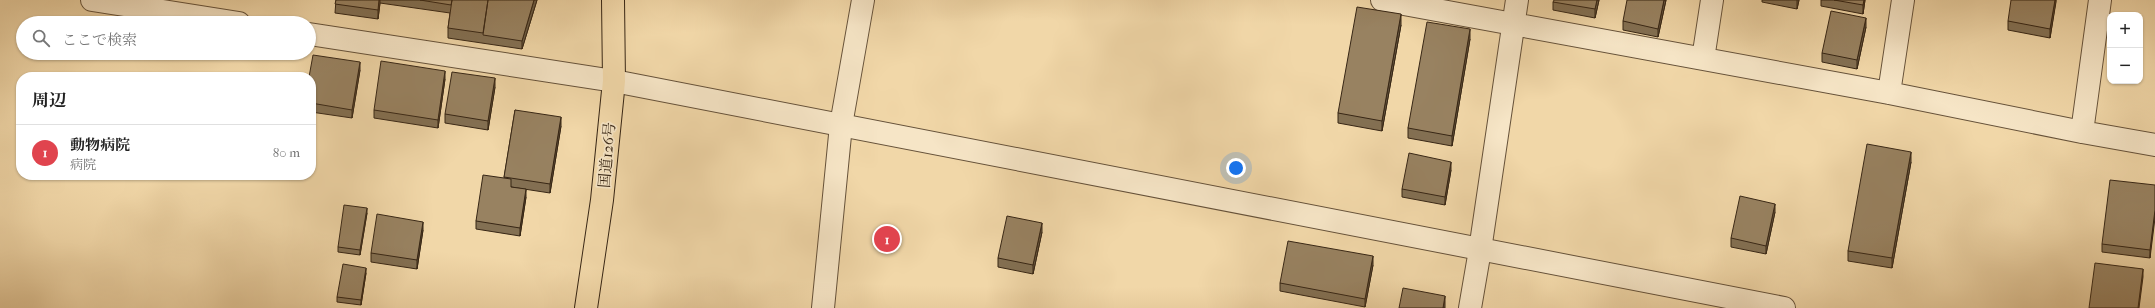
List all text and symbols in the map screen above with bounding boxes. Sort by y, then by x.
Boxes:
map controls [2107,12,2143,84]
button: + [2107,12,2143,48]
search box [16,16,316,60]
icon: search [30,27,52,49]
text: ここで検索 [62,31,137,49]
button: − [2107,48,2143,84]
text: 周辺 [32,90,66,110]
street label: 国道126号 [595,121,619,189]
text: 動物病院 [70,136,130,154]
text: 1 [43,145,47,160]
text: 80 m [273,145,300,160]
text: 病院 [70,157,96,172]
your location [1226,158,1246,178]
pin: 1 [874,224,900,254]

